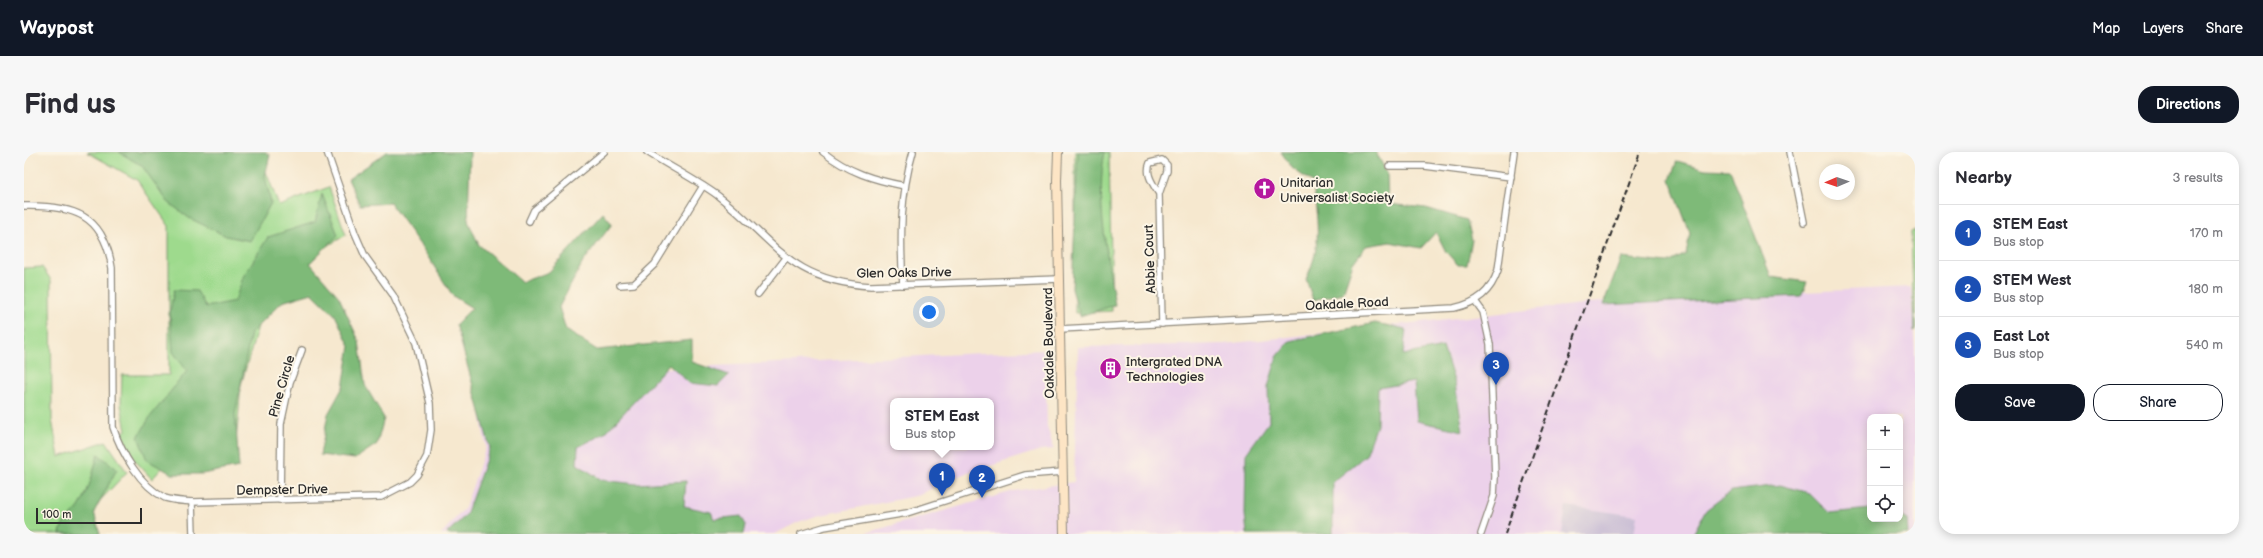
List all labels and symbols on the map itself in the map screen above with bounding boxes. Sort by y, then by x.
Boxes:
north arrow [1819,164,1855,200]
place label: Unitarian Universalist Society [1280,175,1394,206]
church icon: Unitarian Universalist Society [1252,176,1278,202]
street label: Abbie Court [1141,224,1159,294]
street label: Glen Oaks Drive [856,264,952,282]
street label: Oakdale Boulevard [1040,287,1058,399]
street label: Oakdale Road [1305,294,1389,314]
your location [919,302,939,322]
pin: 3 [1483,352,1509,385]
street label: Pine Circle [265,353,299,419]
place label: Intergrated DNA Technologies [1126,354,1222,385]
building icon: Intergrated DNA Technologies [1098,355,1124,381]
pin: 1 [929,463,955,496]
pin: 2 [969,465,995,498]
street label: Dempster Drive [236,481,328,499]
scale bar [36,506,142,525]

